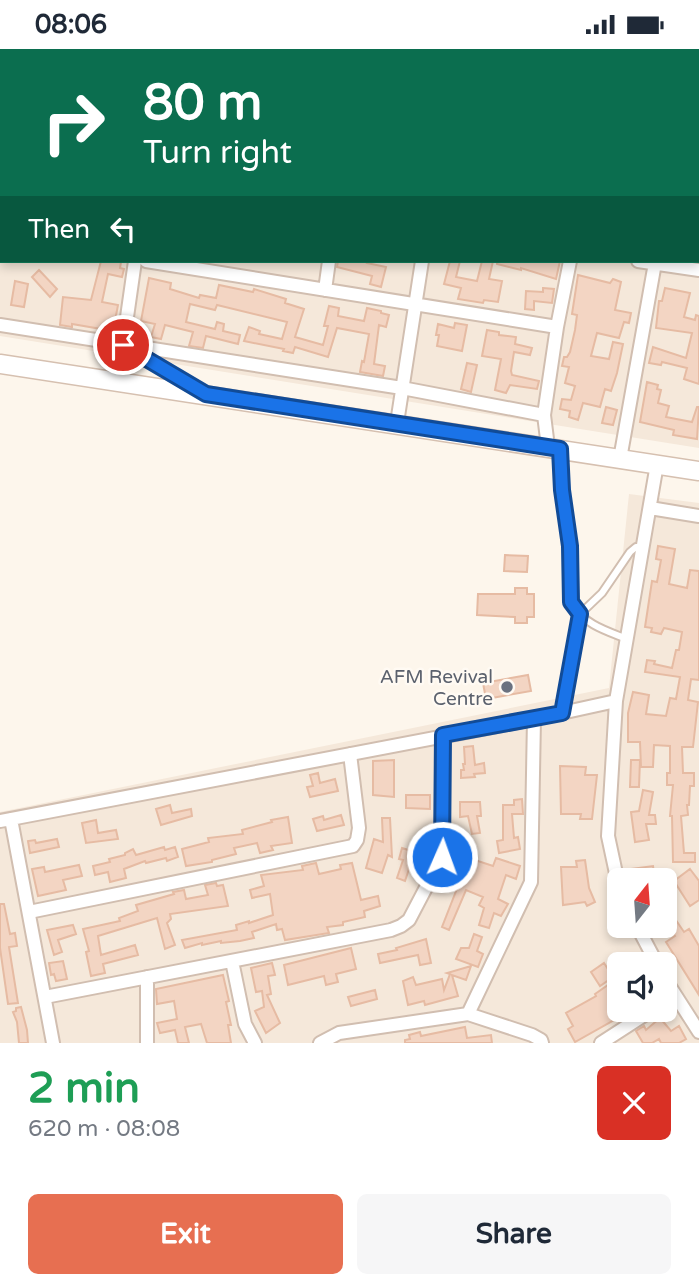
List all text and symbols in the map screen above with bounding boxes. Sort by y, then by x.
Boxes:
text: 08:06 [35,9,107,40]
text: 80 m [143,74,262,133]
icon: right [28,77,119,168]
text: Turn right [143,134,292,172]
icon: left [104,210,142,248]
text: Then [28,214,90,245]
pin [93,315,153,375]
icon: arrive [104,326,142,364]
place label: AFM Revival Centre [380,666,493,710]
marker: AFM Revival Centre [499,679,515,695]
position arrow [405,820,479,894]
north arrow [607,868,677,938]
map controls [607,868,677,1022]
button: sound [607,952,677,1022]
text: 2 min [28,1063,140,1114]
button: close [597,1066,671,1140]
text: 620 m · 08:08 [28,1115,180,1143]
button: Exit [28,1194,343,1274]
button: Share [357,1194,671,1274]

